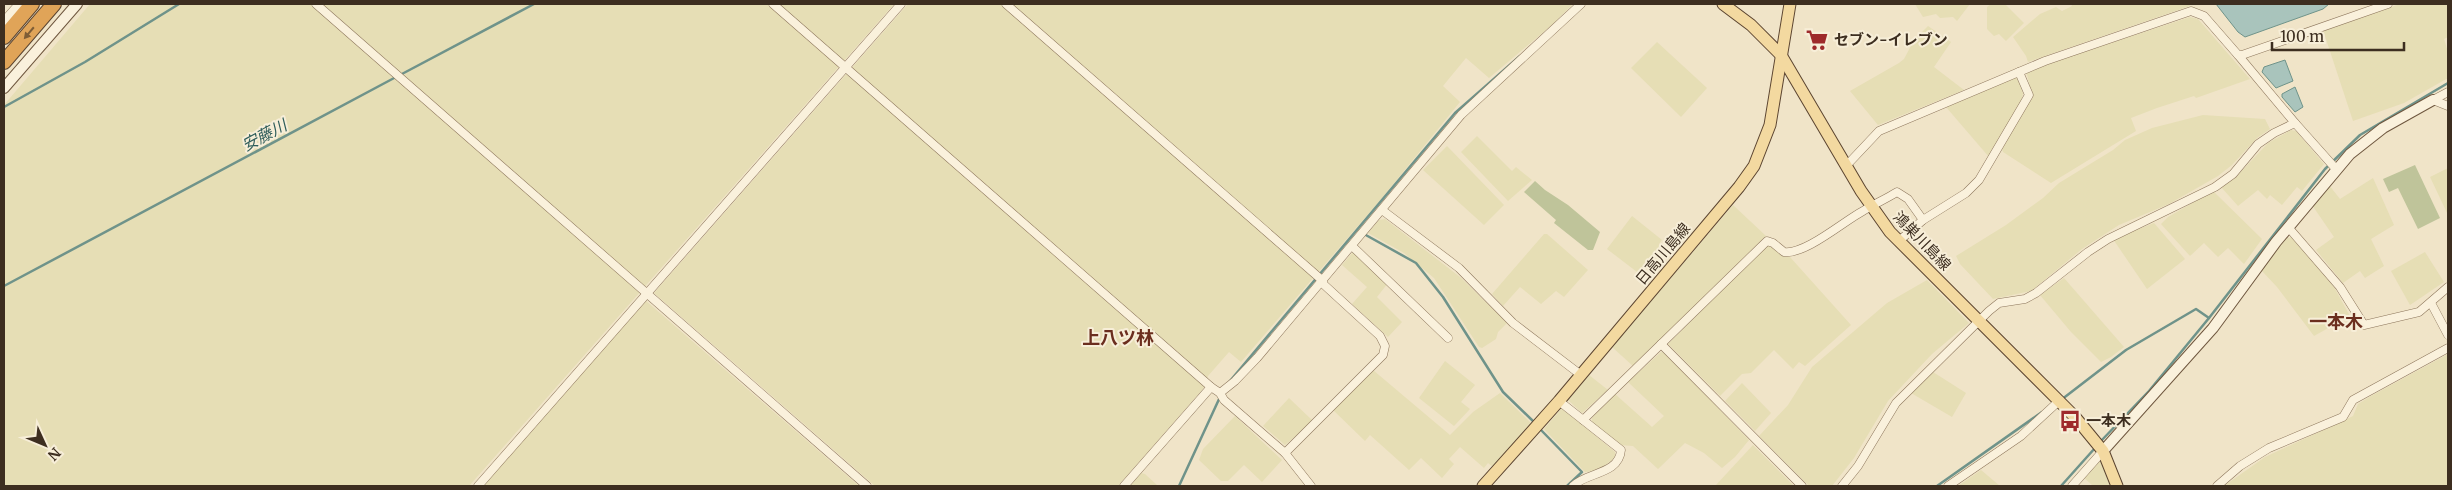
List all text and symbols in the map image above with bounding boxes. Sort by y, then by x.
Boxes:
scale bar [2272,20,2404,52]
one-way arrow [24,26,35,39]
supermarket icon: セブン-イレブン [1804,27,1830,53]
text: 100 m [2280,27,2324,46]
place label: セブン-イレブン [1834,30,1948,49]
water label: 安藤川 [238,114,292,155]
street label: 鴻巣川島線 [1889,207,1955,274]
street label: 日高川島線 [1631,219,1694,289]
district label: 一本木 [2309,310,2363,333]
district label: 上八ツ林 [1082,326,1154,349]
bus stop icon: 一本木 [2057,408,2083,434]
place label: 一本木 [2086,411,2131,430]
north arrow [20,420,70,470]
text: N [44,444,65,464]

